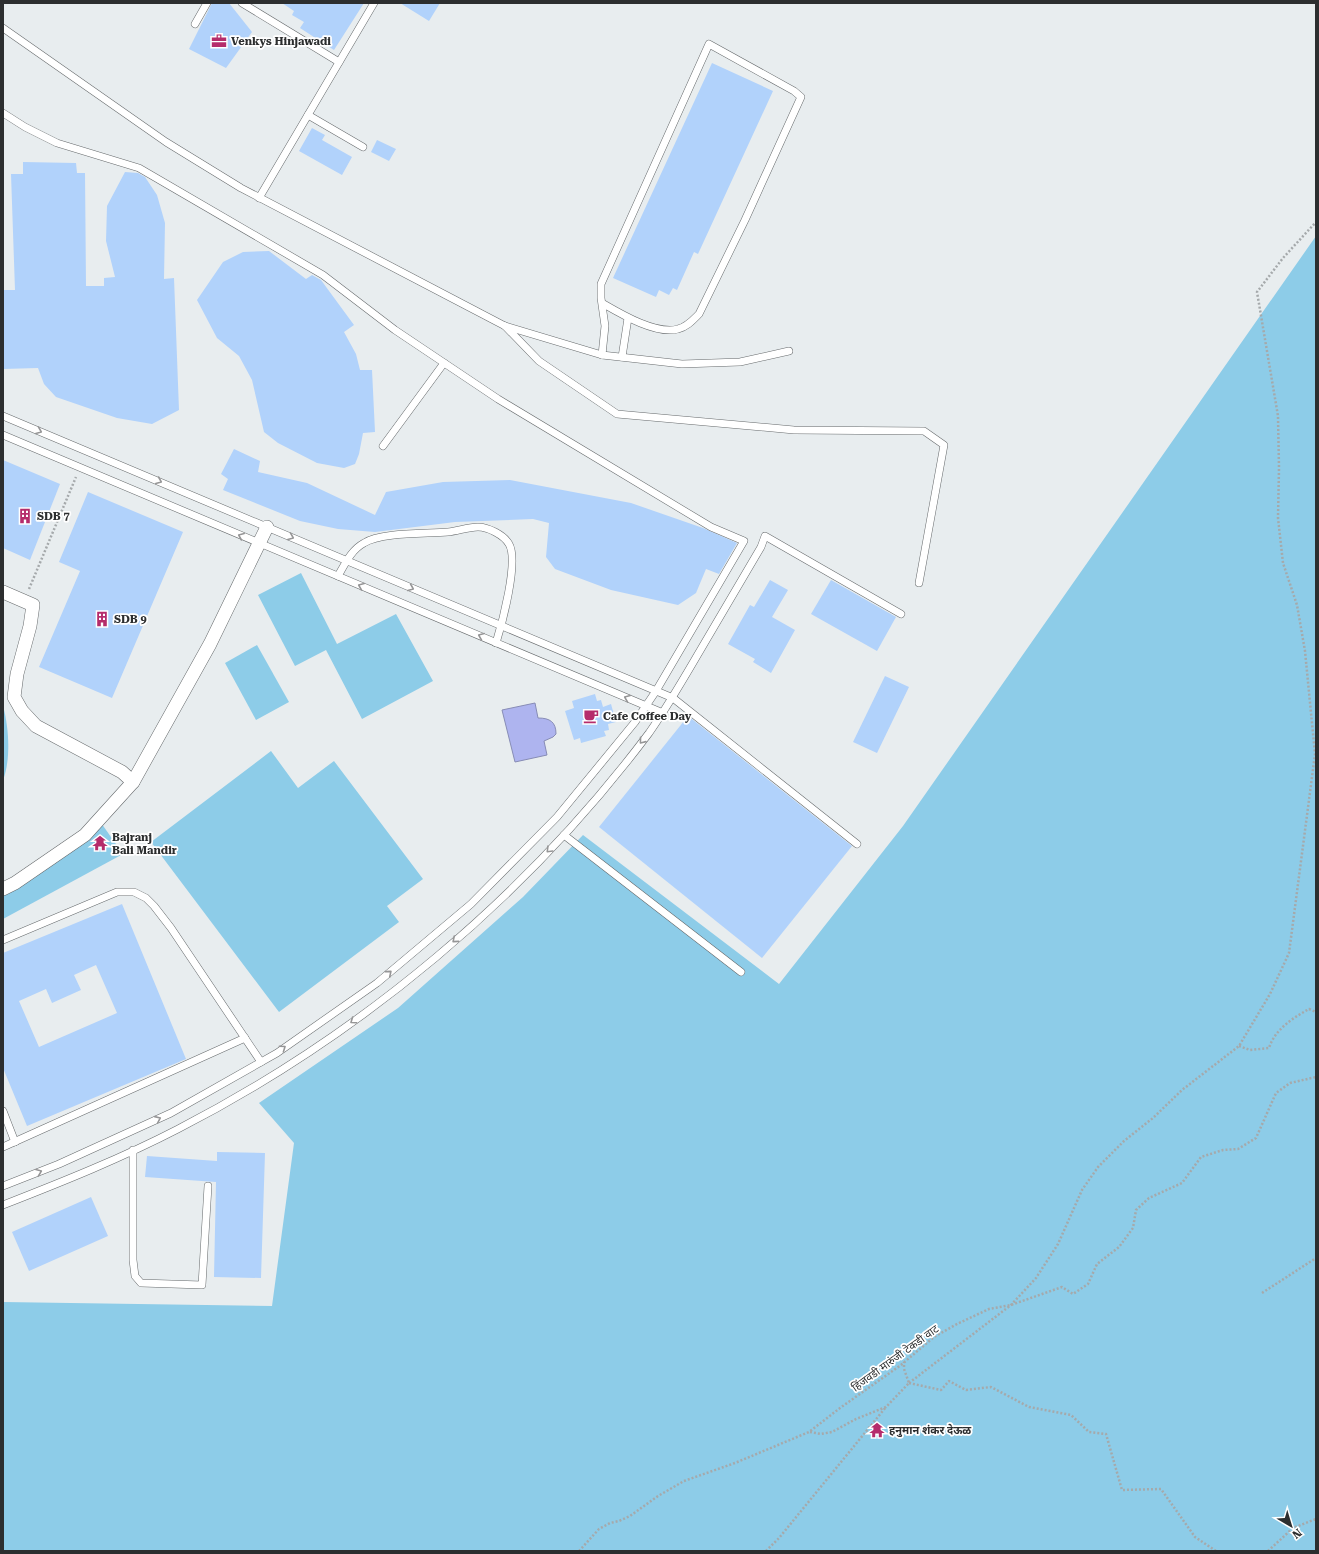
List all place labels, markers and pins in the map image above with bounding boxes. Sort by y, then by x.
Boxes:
office icon: Venkys Hinjawadi [210,32,228,50]
place label: Venkys Hinjawadi [231,35,331,48]
building icon: SDB 7 [16,507,34,525]
place label: SDB 7 [37,510,70,523]
building icon: SDB 9 [93,610,111,628]
place label: SDB 9 [114,613,147,626]
cafe icon: Cafe Coffee Day [582,707,600,725]
place label: Cafe Coffee Day [603,710,692,723]
place label: Bajranj Bali Mandir [112,831,177,857]
temple icon: Bajranj Bali Mandir [91,834,109,852]
temple icon: हनुमान शंकर देऊळ [868,1421,886,1439]
place label: हनुमान शंकर देऊळ [889,1423,972,1438]

